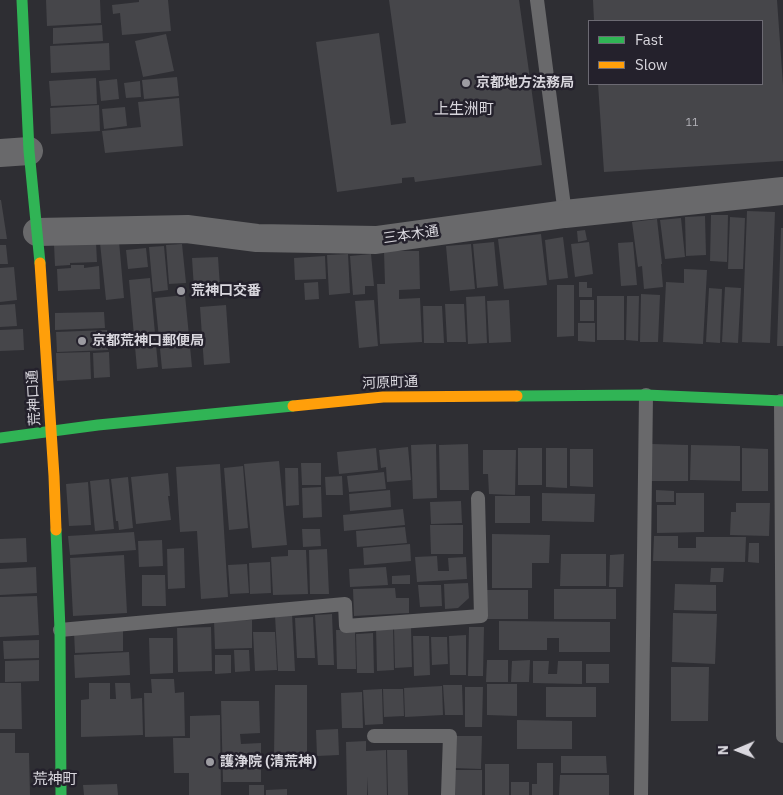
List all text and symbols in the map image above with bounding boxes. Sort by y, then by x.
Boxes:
legend [588,20,763,85]
text: Fast [635,30,663,49]
text: Slow [635,55,668,74]
place label: 京都地方法務局 [476,75,574,91]
marker: 京都地方法務局 [460,77,472,89]
district label: 上生洲町 [434,101,494,119]
house number: 11 [685,116,699,130]
street label: 三本木通 [382,223,440,247]
place label: 荒神口交番 [191,283,261,299]
marker: 荒神口交番 [175,285,187,297]
place label: 京都荒神口郵便局 [92,333,204,349]
marker: 京都荒神口郵便局 [76,335,88,347]
street label: 荒神口通 [24,370,44,426]
street label: 河原町通 [362,374,418,392]
north arrow [713,725,763,775]
text: N [714,745,732,755]
place label: 護浄院 (清荒神) [220,754,317,770]
marker: 護浄院 (清荒神) [204,756,216,768]
district label: 荒神町 [33,771,77,789]

